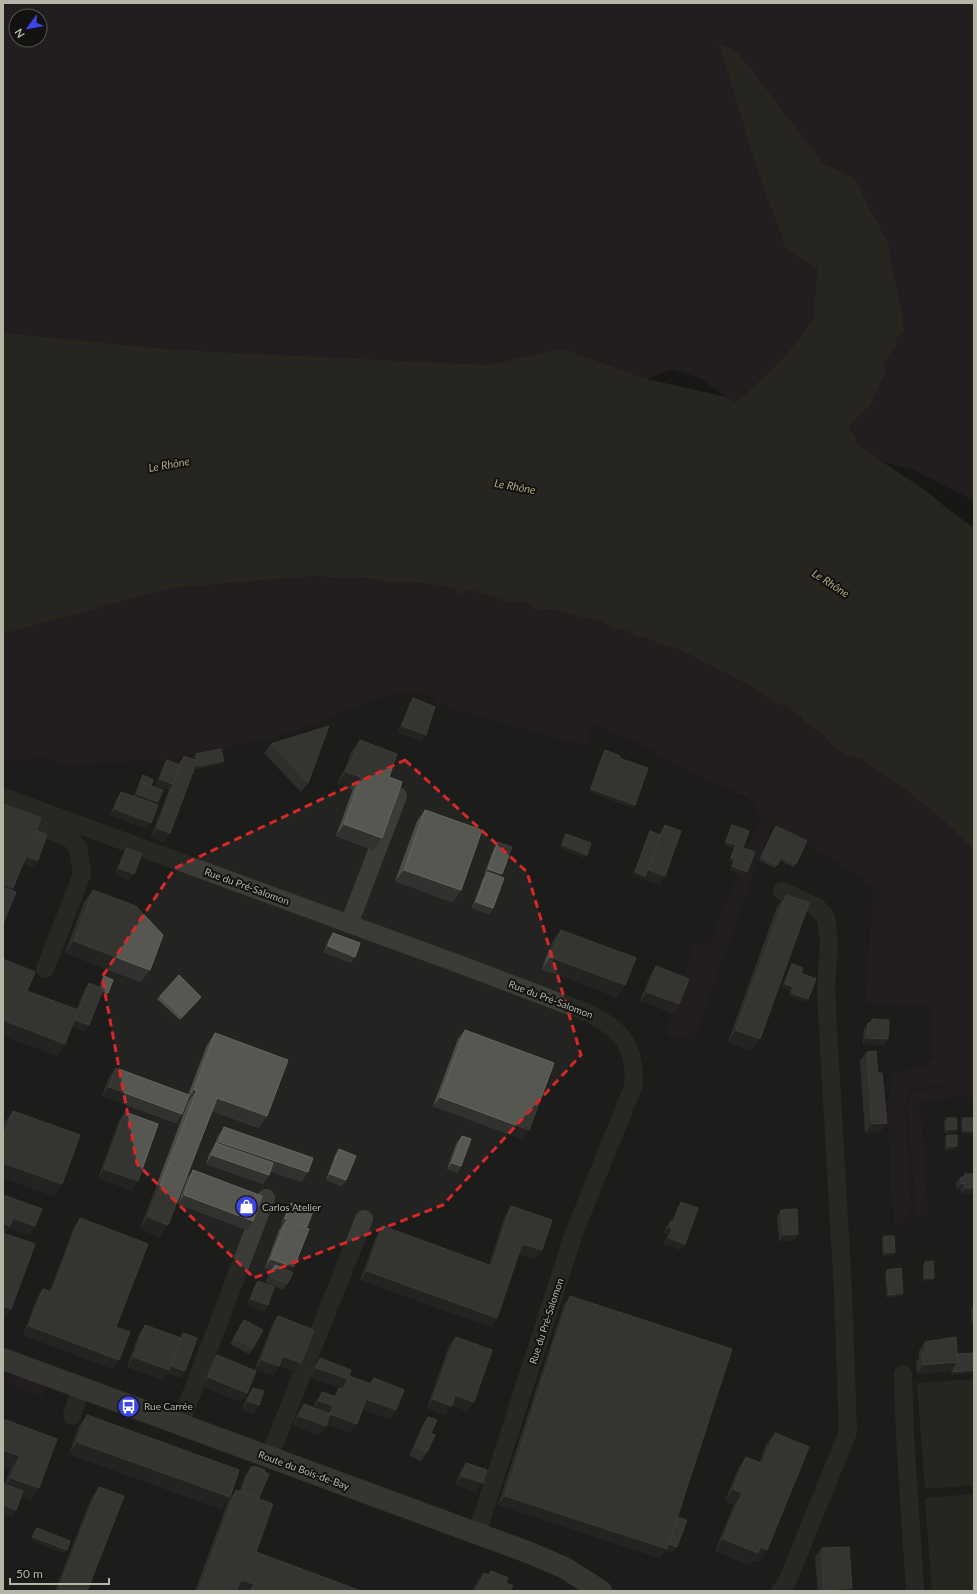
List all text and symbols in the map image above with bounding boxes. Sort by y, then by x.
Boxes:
north arrow [8,8,48,48]
text: N [11,27,27,41]
water label: Le Rhône [147,454,191,474]
water label: Le Rhône [493,476,537,496]
water label: Le Rhône [810,566,852,600]
street label: Rue du Pré-Salomon [203,865,291,907]
street label: Rue du Pré-Salomon [507,977,595,1021]
shop icon: Carlos Atelier [233,1194,259,1220]
place label: Carlos Atelier [262,1201,321,1213]
street label: Rue du Pré-Salomon [526,1277,566,1365]
bus stop icon: Rue Carrée [116,1393,142,1419]
place label: Rue Carrée [144,1400,193,1412]
street label: Route du Bois-de-Bay [257,1448,352,1492]
scale bar [10,1560,109,1586]
text: 50 m [16,1566,43,1581]

